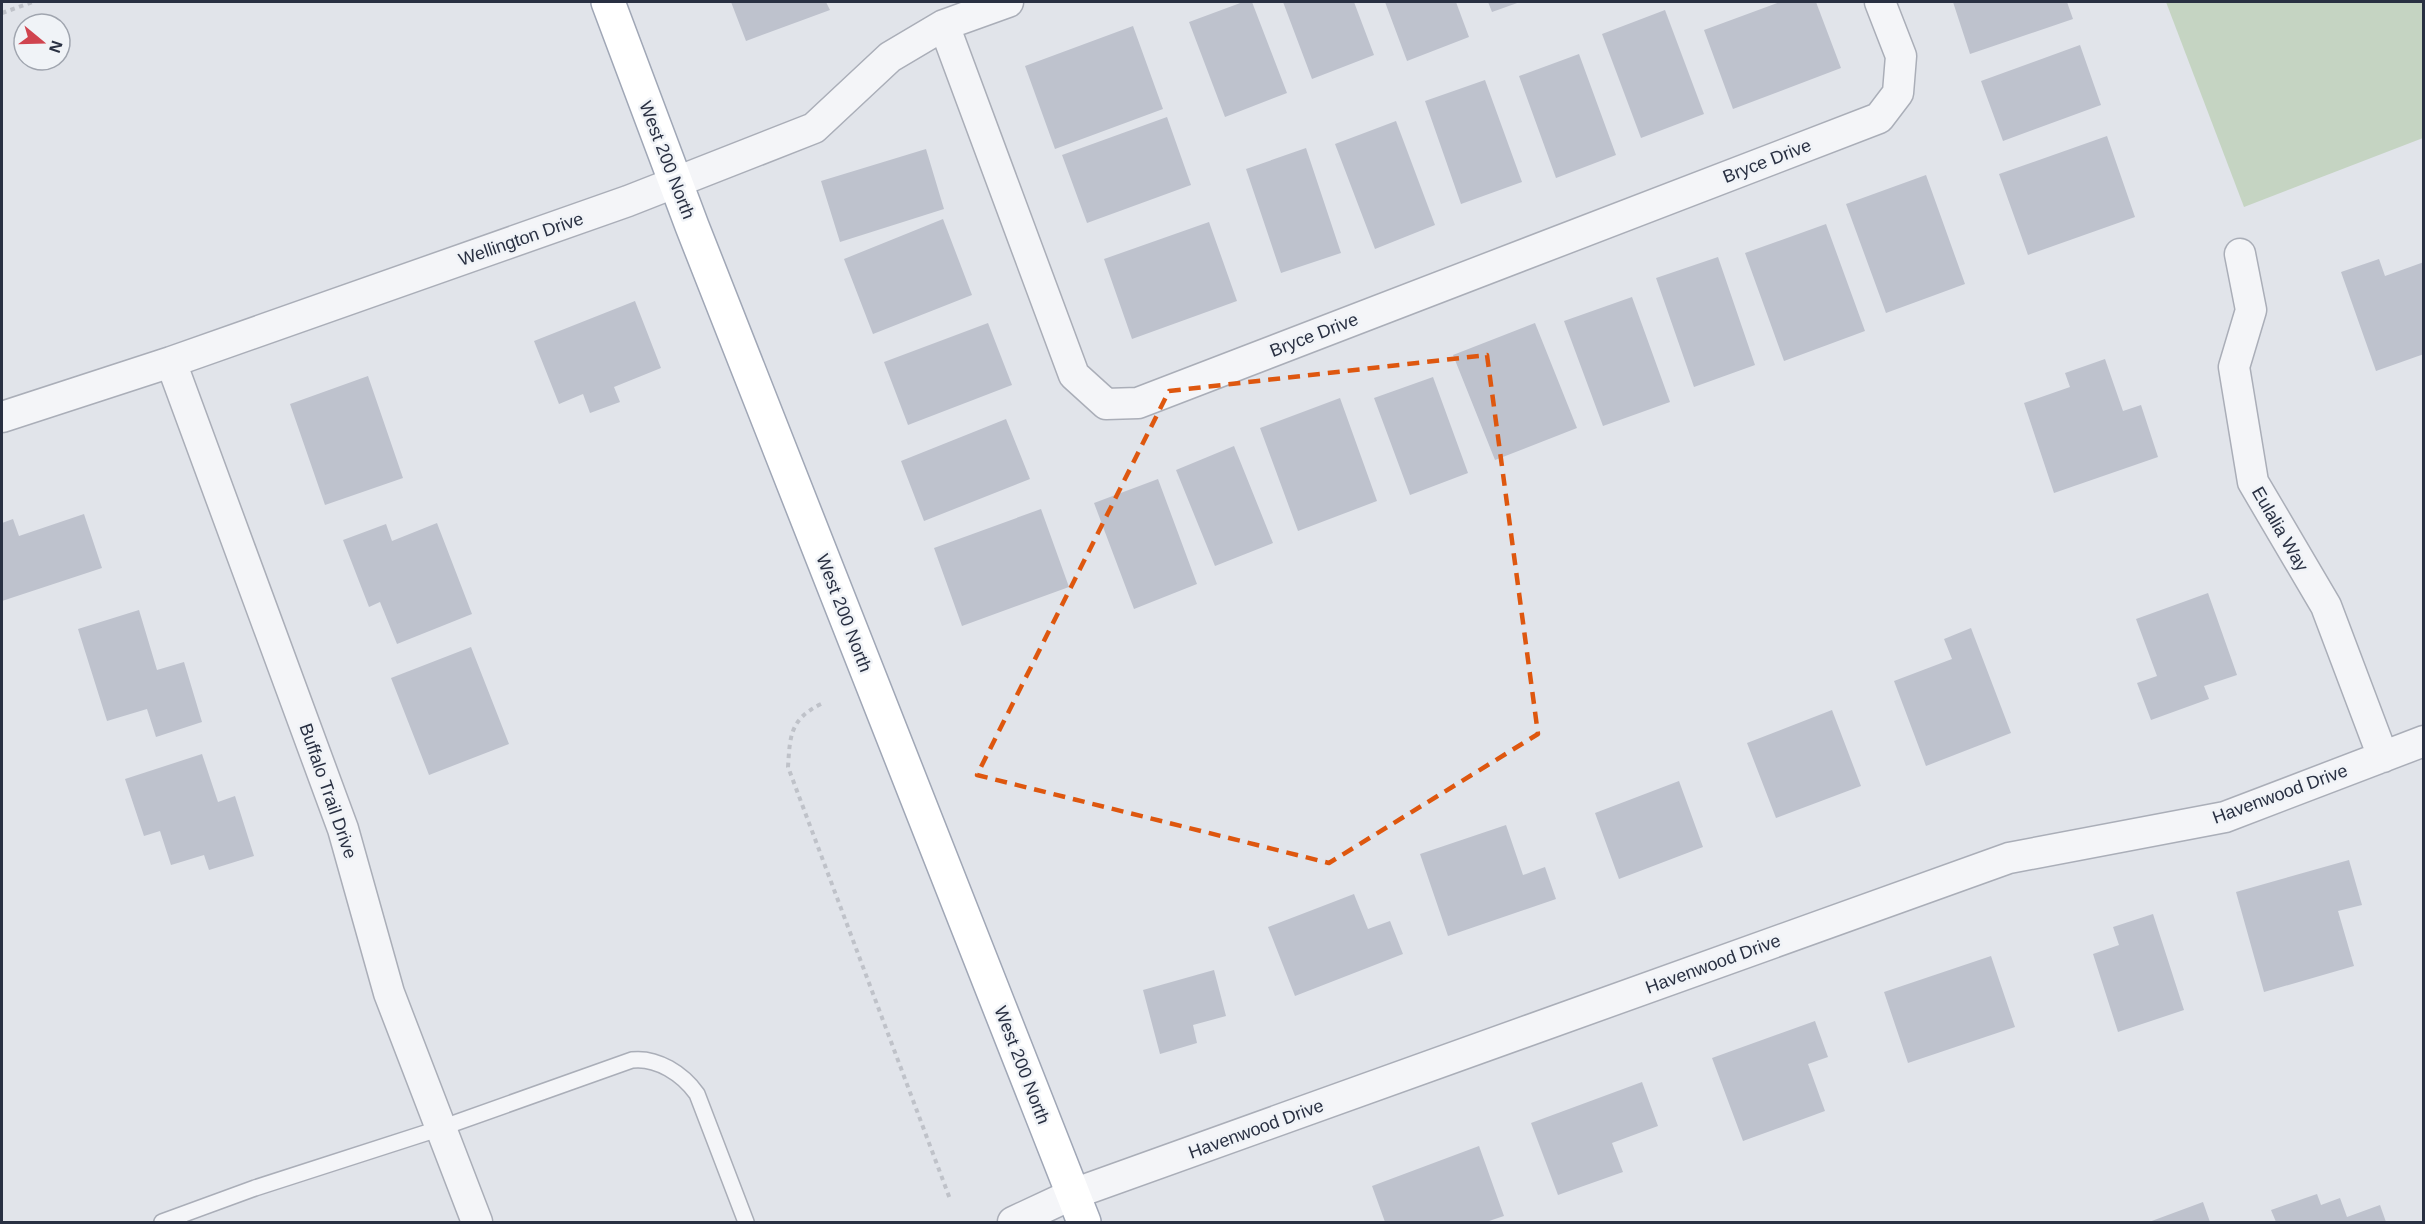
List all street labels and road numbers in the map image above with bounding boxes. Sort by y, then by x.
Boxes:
street label: West 200 North [635,98,699,222]
street label: Bryce Drive [1720,135,1814,187]
street label: Wellington Drive [456,208,586,270]
street label: Bryce Drive [1267,309,1361,361]
street label: Eulalia Way [2248,483,2312,575]
street label: West 200 North [812,551,876,675]
street label: Buffalo Trail Drive [295,721,361,861]
street label: Havenwood Drive [2210,760,2350,828]
street label: Havenwood Drive [1643,930,1783,998]
street label: West 200 North [990,1003,1054,1127]
street label: Havenwood Drive [1186,1095,1326,1163]

